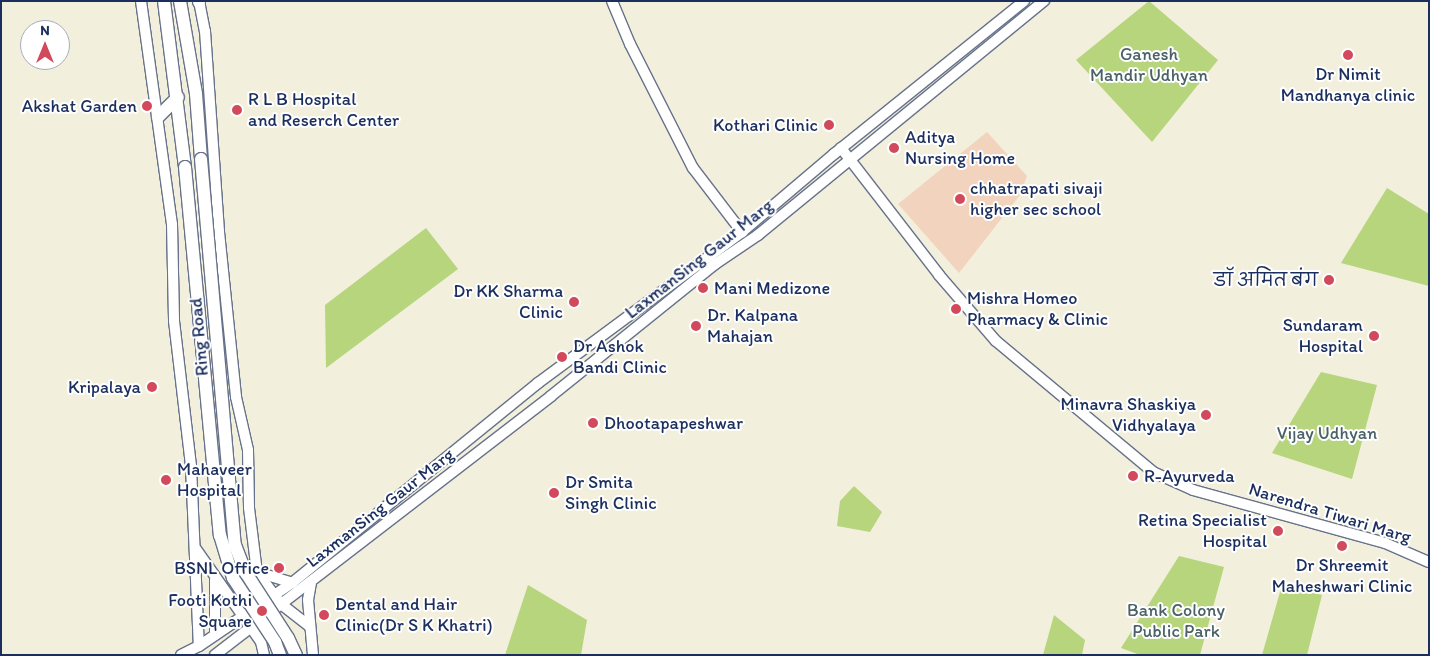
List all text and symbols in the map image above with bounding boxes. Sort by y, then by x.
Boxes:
north arrow [20,20,70,70]
text: N [40,22,50,39]
park label: Ganesh Mandir Udhyan [1090,44,1208,86]
marker: Dr Nimit Mandhanya clinic [1341,48,1355,62]
place label: Dr Nimit Mandhanya clinic [1280,64,1416,106]
place label: R L B Hospital and Reserch Center [248,89,399,132]
place label: Akshat Garden [21,95,137,117]
marker: Akshat Garden [141,100,153,112]
marker: R L B Hospital and Reserch Center [230,103,244,117]
place label: Kothari Clinic [713,114,818,136]
marker: Kothari Clinic [822,118,836,132]
place label: Aditya Nursing Home [905,127,1016,170]
marker: Aditya Nursing Home [887,141,901,155]
place label: chhatrapati sivaji higher sec school [970,178,1102,220]
marker: chhatrapati sivaji higher sec school [954,193,966,205]
street label: LaxmanSing Gaur Marg [621,195,777,323]
place label: डॉ अमित बंग [1213,269,1318,291]
marker: डॉ अमित बंग [1322,273,1336,287]
place label: Mani Medizone [714,277,830,299]
place label: Dr KK Sharma Clinic [453,281,563,324]
marker: Mani Medizone [696,281,710,295]
place label: Mishra Homeo Pharmacy & Clinic [967,288,1108,330]
marker: Dr KK Sharma Clinic [567,295,581,309]
street label: Ring Road [185,297,213,377]
marker: Mishra Homeo Pharmacy & Clinic [949,302,963,316]
place label: Dr. Kalpana Mahajan [707,305,798,348]
place label: Sundaram Hospital [1283,315,1363,358]
marker: Dr. Kalpana Mahajan [689,319,703,333]
marker: Sundaram Hospital [1367,329,1381,343]
place label: Dr Ashok Bandi Clinic [573,336,666,378]
marker: Dr Ashok Bandi Clinic [555,350,569,364]
place label: Kripalaya [68,376,141,398]
marker: Kripalaya [145,380,159,394]
place label: Minavra Shaskiya Vidhyalaya [1060,394,1196,436]
marker: Minavra Shaskiya Vidhyalaya [1200,409,1212,421]
place label: Dhootapapeshwar [604,412,743,434]
marker: Dhootapapeshwar [586,416,600,430]
park label: Vijay Udhyan [1277,422,1377,444]
street label: LaxmanSing Gaur Marg [302,444,458,572]
place label: Mahaveer Hospital [177,459,252,502]
place label: R-Ayurveda [1144,465,1235,487]
marker: R-Ayurveda [1126,469,1140,483]
place label: Dr Smita Singh Clinic [565,472,657,514]
marker: Mahaveer Hospital [159,473,173,487]
street label: Narendra Tiwari Marg [1246,478,1414,548]
marker: Dr Smita Singh Clinic [547,486,561,500]
place label: Retina Specialist Hospital [1138,510,1267,552]
marker: Retina Specialist Hospital [1271,524,1285,538]
marker: Dr Shreemit Maheshwari Clinic [1335,539,1349,553]
place label: Dr Shreemit Maheshwari Clinic [1272,555,1412,598]
place label: BSNL Office [174,557,269,579]
marker: BSNL Office [273,562,285,574]
place label: Footi Kothi Square [168,590,252,632]
place label: Dental and Hair Clinic(Dr S K Khatri) [335,594,493,636]
park label: Bank Colony Public Park [1127,600,1225,642]
marker: Footi Kothi Square [256,605,268,617]
marker: Dental and Hair Clinic(Dr S K Khatri) [317,608,331,622]

